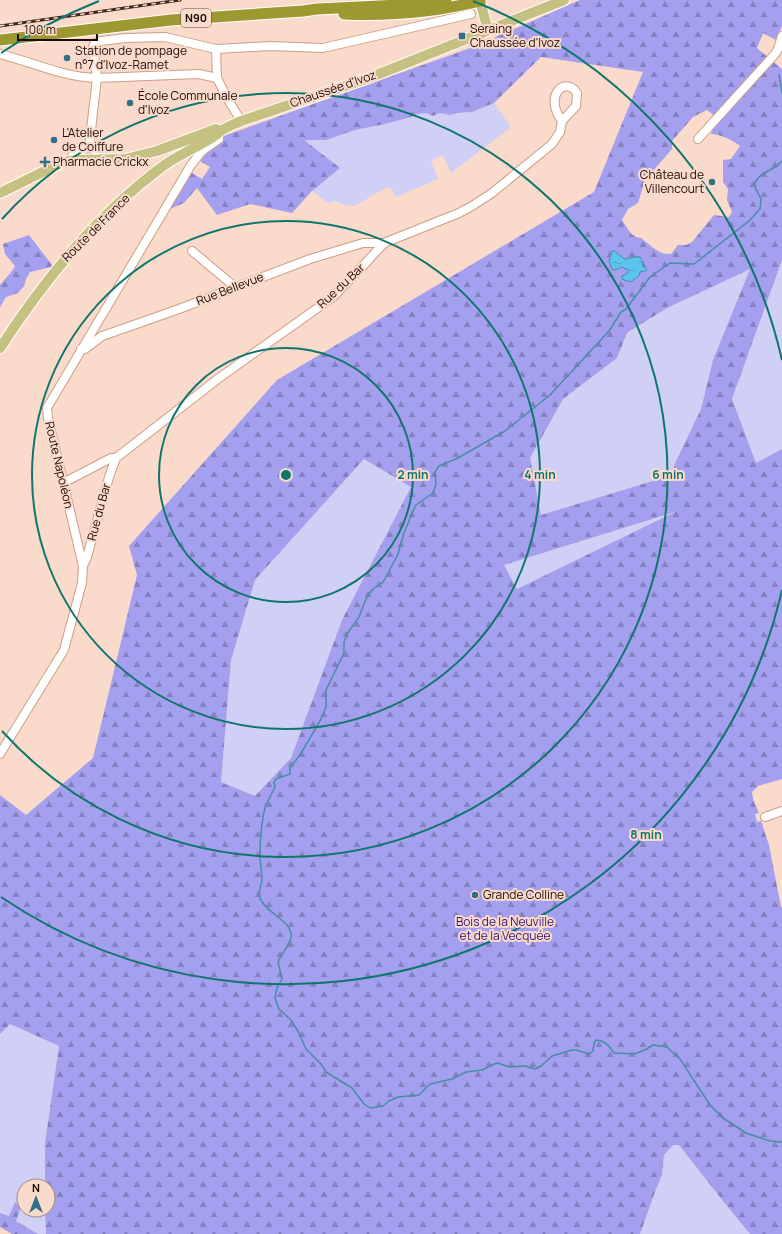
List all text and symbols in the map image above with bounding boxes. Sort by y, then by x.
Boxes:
road number: N90 [181,9,211,27]
scale bar [18,16,97,42]
place label: Seraing Chaussée d'Ivoz [470,20,560,51]
text: 100 m [24,21,56,38]
marker: Seraing Chaussée d'Ivoz [457,31,467,41]
place label: Station de pompage n°7 d'Ivoz-Ramet [75,42,187,73]
marker: Station de pompage n°7 d'Ivoz-Ramet [62,53,72,63]
street label: Chaussée d'Ivoz [287,66,378,111]
place label: École Communale d'Ivoz [138,87,237,118]
marker: École Communale d'Ivoz [125,98,135,108]
place label: L'Atelier de Coiffure [62,124,123,155]
marker: L'Atelier de Coiffure [49,135,59,145]
place label: Pharmacie Crickx [53,153,149,170]
marker: Pharmacie Crickx [40,157,50,167]
place label: Château de Villencourt [640,166,704,197]
marker: Château de Villencourt [707,177,717,187]
street label: Route de France [58,190,133,265]
street label: Rue du Bar [313,259,369,312]
street label: Rue Bellevue [194,268,266,309]
street label: Route Napoléon [41,420,78,510]
text: 2 min [397,466,429,483]
text: 4 min [524,466,556,483]
text: 6 min [652,466,684,483]
centre of rings [279,468,293,482]
street label: Rue du Bar [83,480,115,543]
text: 8 min [630,826,662,843]
place label: Grande Colline [483,886,564,903]
marker: Grande Colline [470,890,480,900]
park label: Bois de la Neuville et de la Vecquée [456,913,554,944]
north arrow [16,1178,56,1218]
text: N [32,1180,40,1195]

